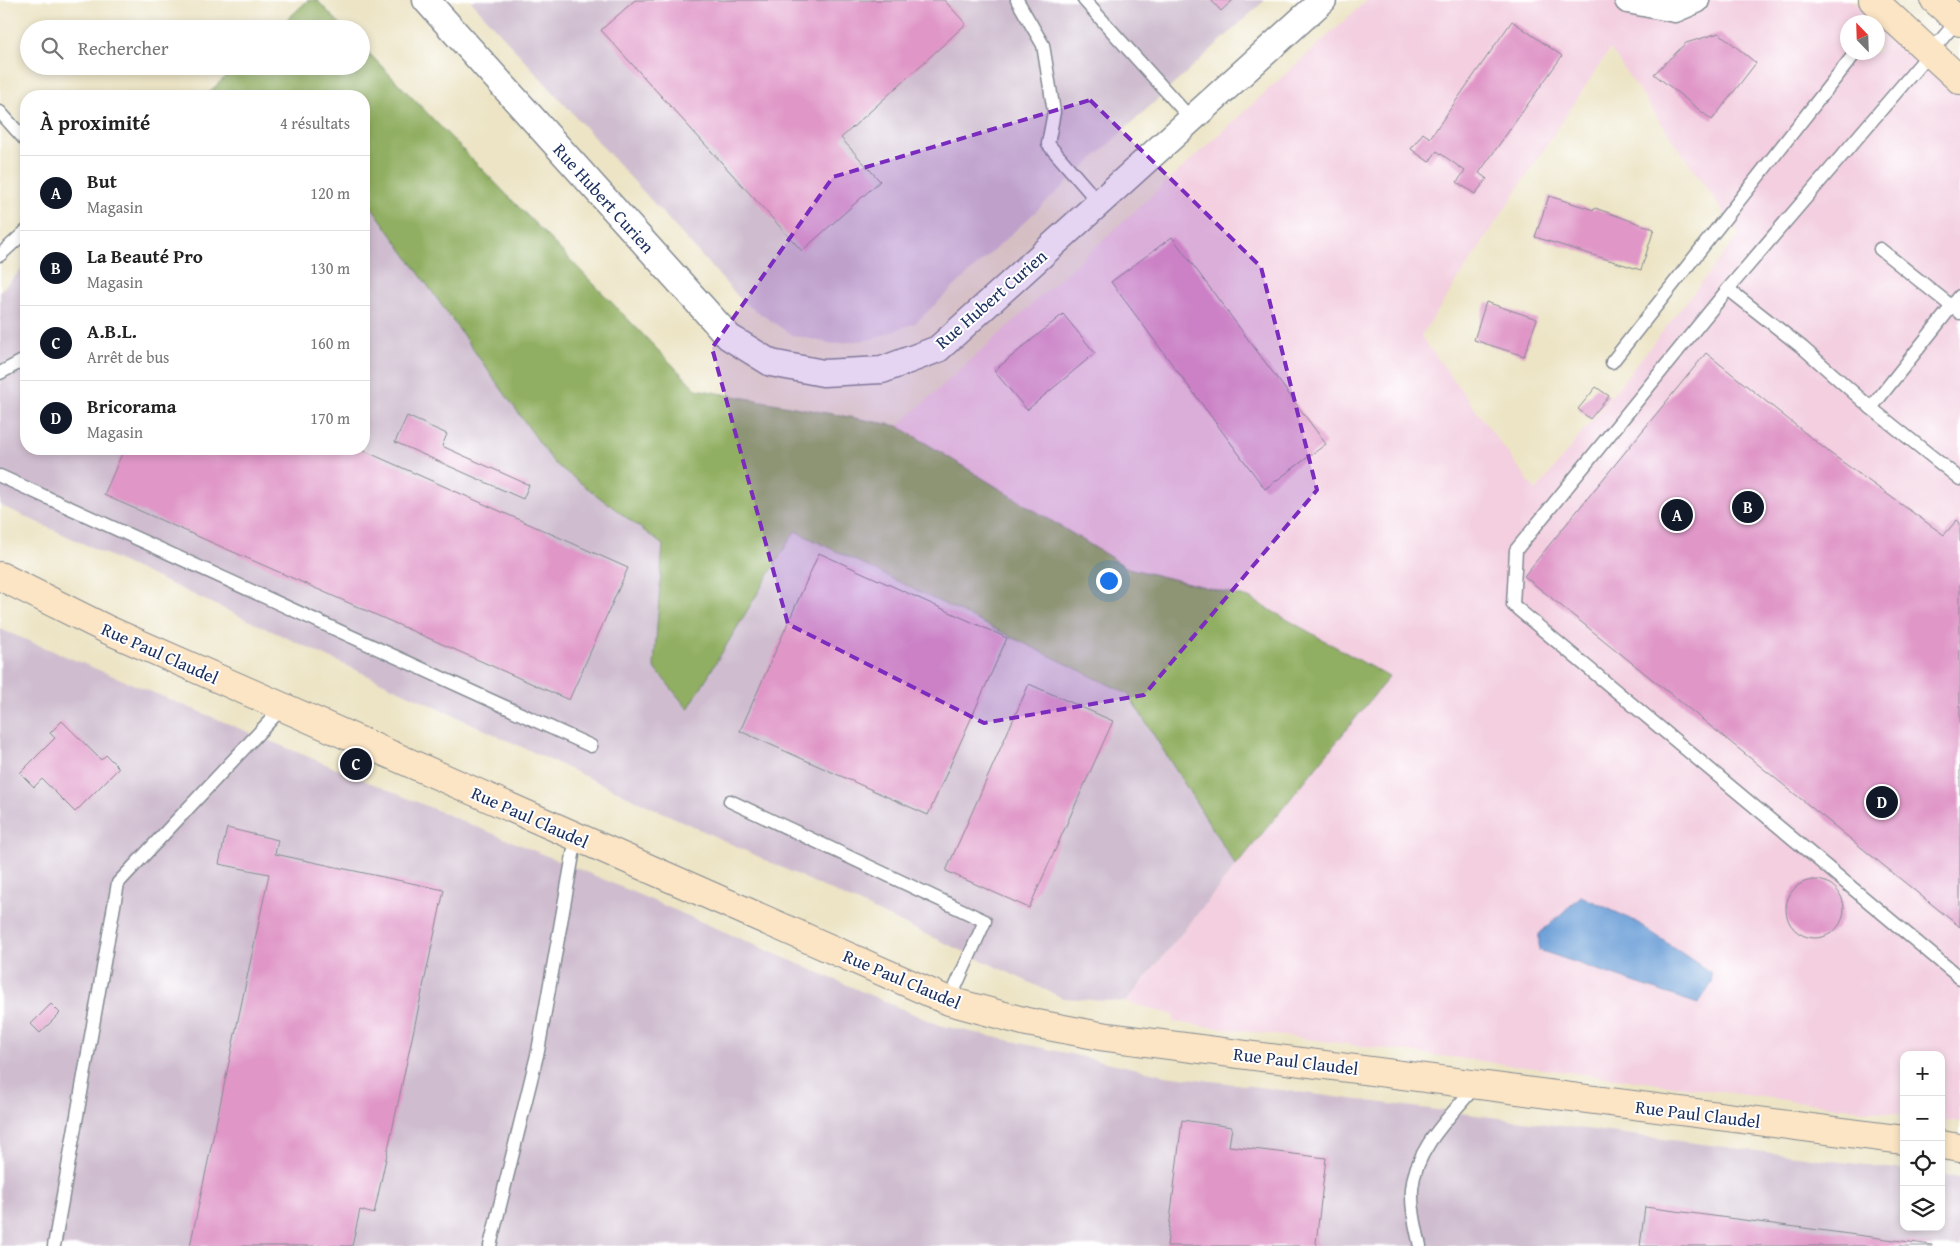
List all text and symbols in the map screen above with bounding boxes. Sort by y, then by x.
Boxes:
north arrow [1840,15,1885,60]
search box [20,20,370,75]
icon: search [38,34,66,62]
text: Rechercher [78,34,169,62]
text: À proximité [40,107,150,138]
text: 4 résultats [280,111,350,135]
street label: Rue Hubert Curien [547,137,661,259]
text: But [87,167,117,195]
text: A [51,181,61,205]
text: 120 m [310,181,350,205]
text: Magasin [87,195,143,219]
text: La Beauté Pro [87,242,203,270]
street label: Rue Hubert Curien [929,243,1053,355]
text: B [51,256,61,280]
text: 130 m [310,256,350,280]
text: Magasin [87,270,143,294]
text: A.B.L. [87,317,137,345]
text: C [51,331,61,355]
text: 160 m [310,331,350,355]
text: Arrêt de bus [87,345,169,369]
text: Bricorama [87,392,177,420]
text: D [51,406,61,430]
text: 170 m [310,406,350,430]
text: Magasin [87,420,143,444]
pin: B [1732,488,1764,526]
pin: A [1661,496,1693,534]
your location [1096,568,1122,594]
street label: Rue Paul Claudel [97,615,223,691]
pin: C [340,745,372,783]
street label: Rue Paul Claudel [467,779,593,855]
pin: D [1866,783,1898,821]
street label: Rue Paul Claudel [839,942,965,1016]
street label: Rue Paul Claudel [1232,1040,1360,1082]
map controls [1900,1051,1945,1231]
button: + [1900,1051,1945,1096]
street label: Rue Paul Claudel [1634,1093,1762,1135]
button: − [1900,1096,1945,1141]
button: locate [1900,1141,1945,1186]
button: layers [1900,1186,1945,1231]

